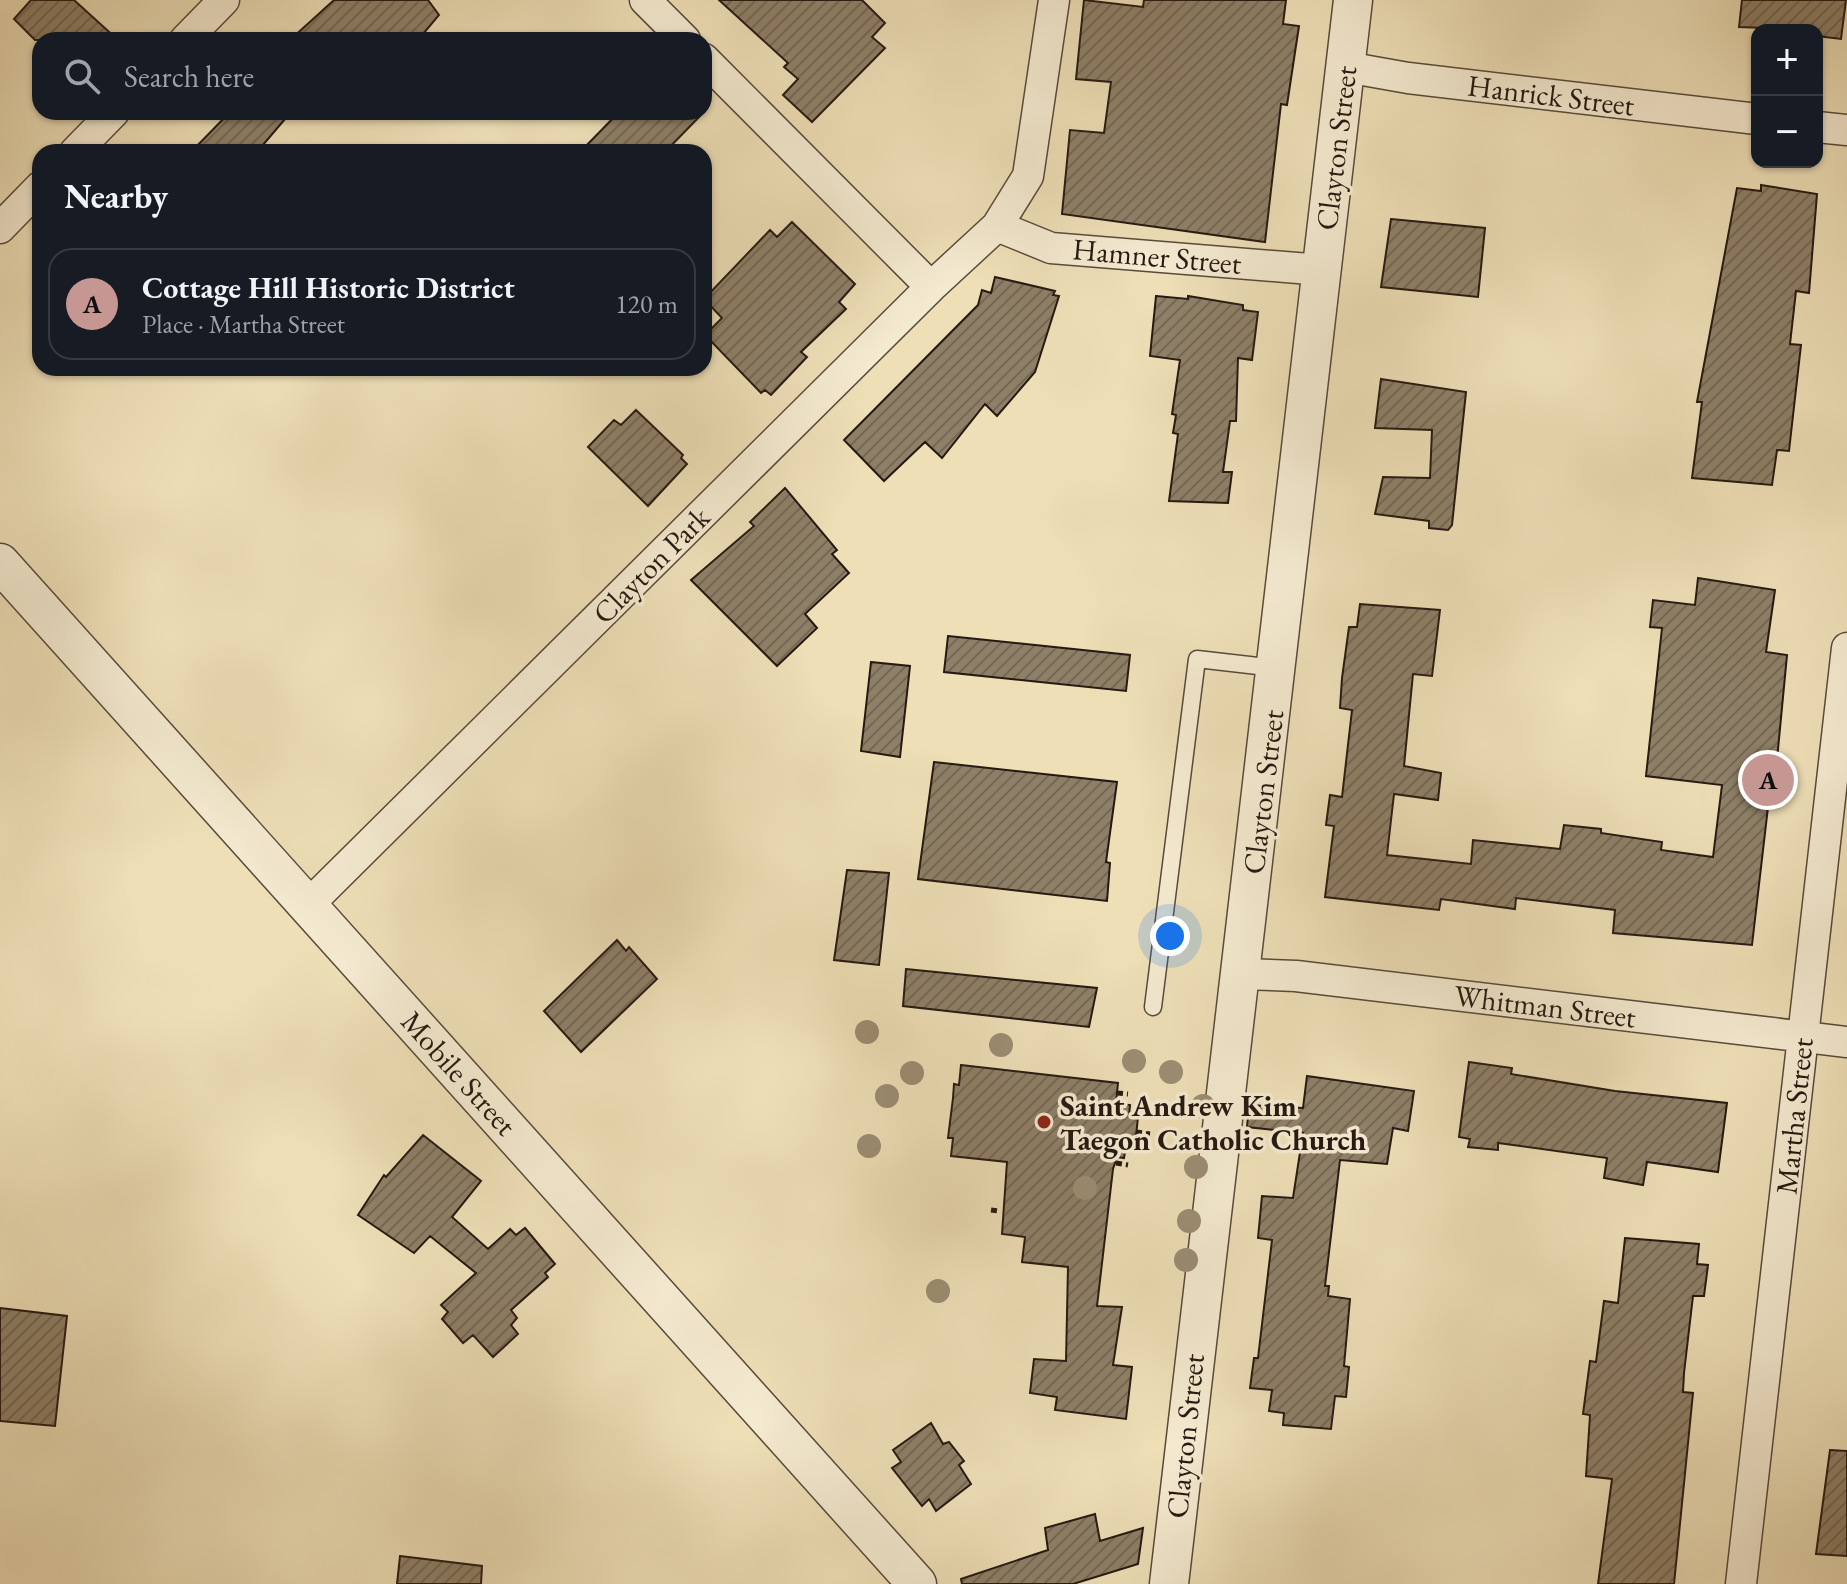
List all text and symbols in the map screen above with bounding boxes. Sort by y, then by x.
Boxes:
map controls [1751,24,1823,168]
button: + [1751,24,1823,96]
search box [32,32,712,120]
icon: search [60,54,104,98]
text: Search here [124,57,254,96]
street label: Clayton Street [1307,63,1365,232]
street label: Hanrick Street [1465,65,1637,125]
button: − [1751,96,1823,168]
text: Nearby [64,174,168,218]
street label: Hamner Street [1071,229,1243,283]
text: Cottage Hill Historic District [142,268,515,307]
text: A [83,287,101,321]
text: 120 m [615,287,678,321]
text: Place · Martha Street [142,307,345,341]
street label: Clayton Park [584,497,719,632]
street label: Clayton Street [1234,707,1292,876]
pin: A [1742,750,1794,810]
your location [1150,916,1190,956]
street label: Whitman Street [1452,976,1639,1037]
street label: Mobile Street [393,1002,526,1144]
street label: Martha Street [1766,1035,1822,1196]
place label: Saint Andrew Kim Taegon Catholic Church [1060,1086,1367,1159]
marker: Saint Andrew Kim Taegon Catholic Church [1035,1113,1053,1131]
street label: Clayton Street [1157,1351,1213,1520]

